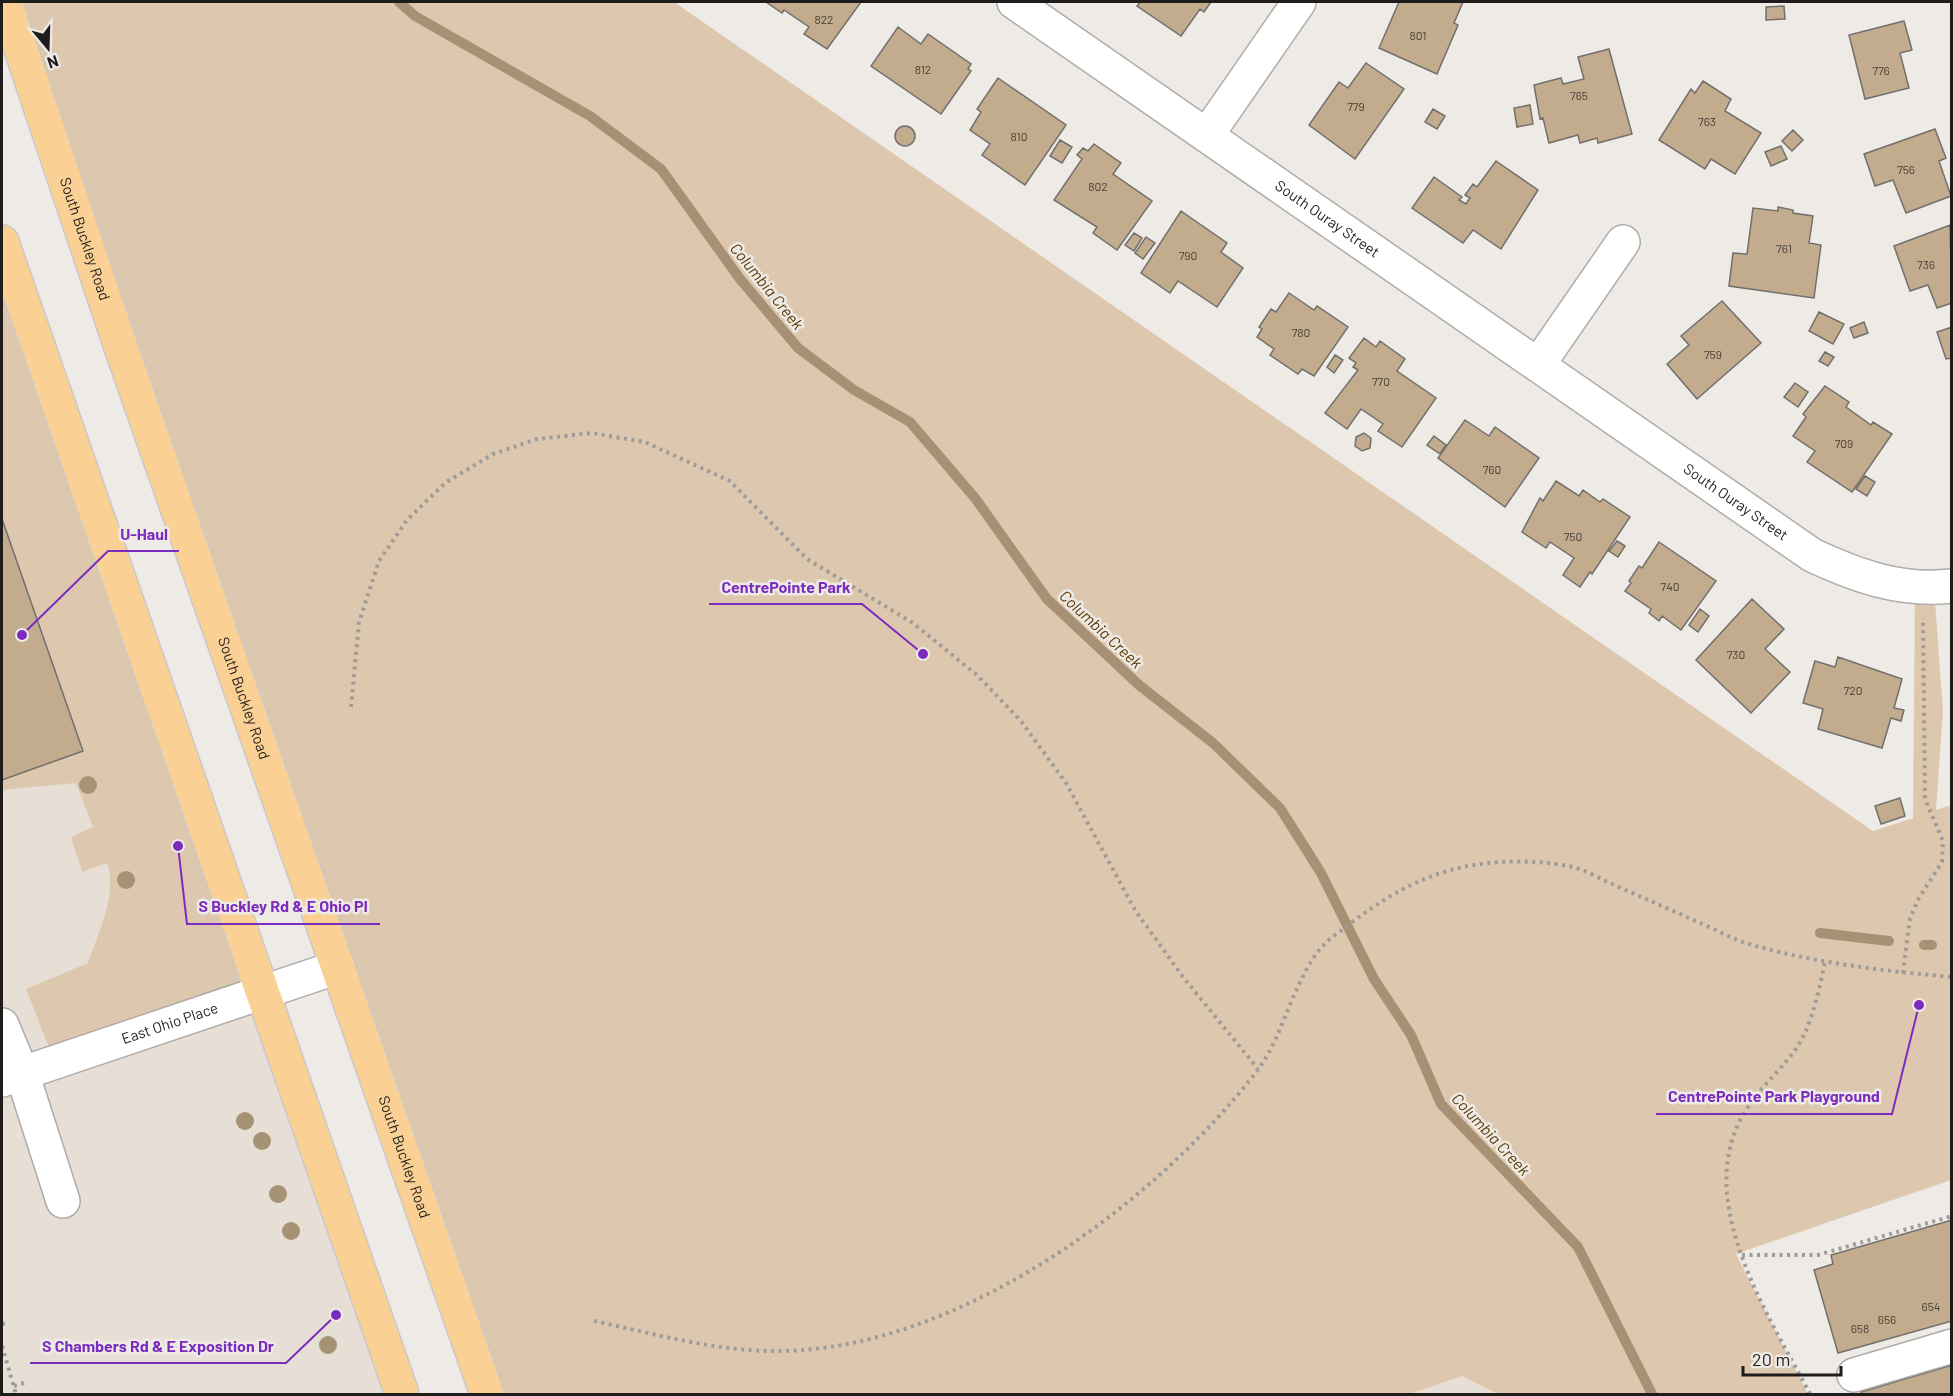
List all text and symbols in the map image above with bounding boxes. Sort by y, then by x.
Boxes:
house number: 822 [814,12,834,26]
north arrow [18,18,78,78]
house number: 801 [1410,28,1426,42]
text: N [45,52,61,73]
house number: 812 [915,62,931,76]
house number: 776 [1872,63,1890,77]
house number: 765 [1570,88,1588,102]
house number: 779 [1347,99,1365,113]
house number: 763 [1698,114,1716,128]
house number: 810 [1011,129,1027,143]
house number: 756 [1897,162,1915,176]
street label: South Buckley Road [57,175,115,302]
street label: South Ouray Street [1272,176,1383,261]
house number: 802 [1088,179,1108,193]
water label: Columbia Creek [727,239,808,333]
house number: 761 [1776,241,1792,255]
house number: 790 [1179,248,1197,262]
house number: 736 [1917,257,1935,271]
house number: 780 [1292,325,1310,339]
house number: 759 [1704,347,1722,361]
house number: 770 [1372,374,1390,388]
house number: 709 [1835,436,1853,450]
street label: South Ouray Street [1681,459,1792,544]
house number: 760 [1483,462,1501,476]
callout: U-Haul [108,517,179,551]
text: U-Haul [120,524,168,543]
house number: 750 [1564,529,1582,543]
callout: CentrePointe Park [709,570,862,604]
text: CentrePointe Park [721,577,851,596]
house number: 740 [1660,579,1680,593]
water label: Columbia Creek [1056,586,1147,672]
street label: South Buckley Road [215,634,274,762]
house number: 730 [1727,647,1745,661]
house number: 720 [1844,683,1862,697]
callout: S Buckley Rd & E Ohio Pl [187,890,380,924]
text: S Buckley Rd & E Ohio Pl [198,896,368,915]
street label: East Ohio Place [119,998,220,1047]
callout: CentrePointe Park Playground [1656,1080,1892,1114]
text: CentrePointe Park Playground [1668,1086,1880,1105]
water label: Columbia Creek [1448,1088,1535,1179]
street label: South Buckley Road [375,1093,435,1220]
house number: 654 [1922,1299,1940,1313]
house number: 656 [1878,1312,1896,1326]
house number: 658 [1851,1321,1869,1335]
callout: S Chambers Rd & E Exposition Dr [30,1329,286,1363]
text: S Chambers Rd & E Exposition Dr [42,1336,274,1355]
scale bar [1743,1339,1840,1377]
text: 20 m [1752,1348,1790,1370]

